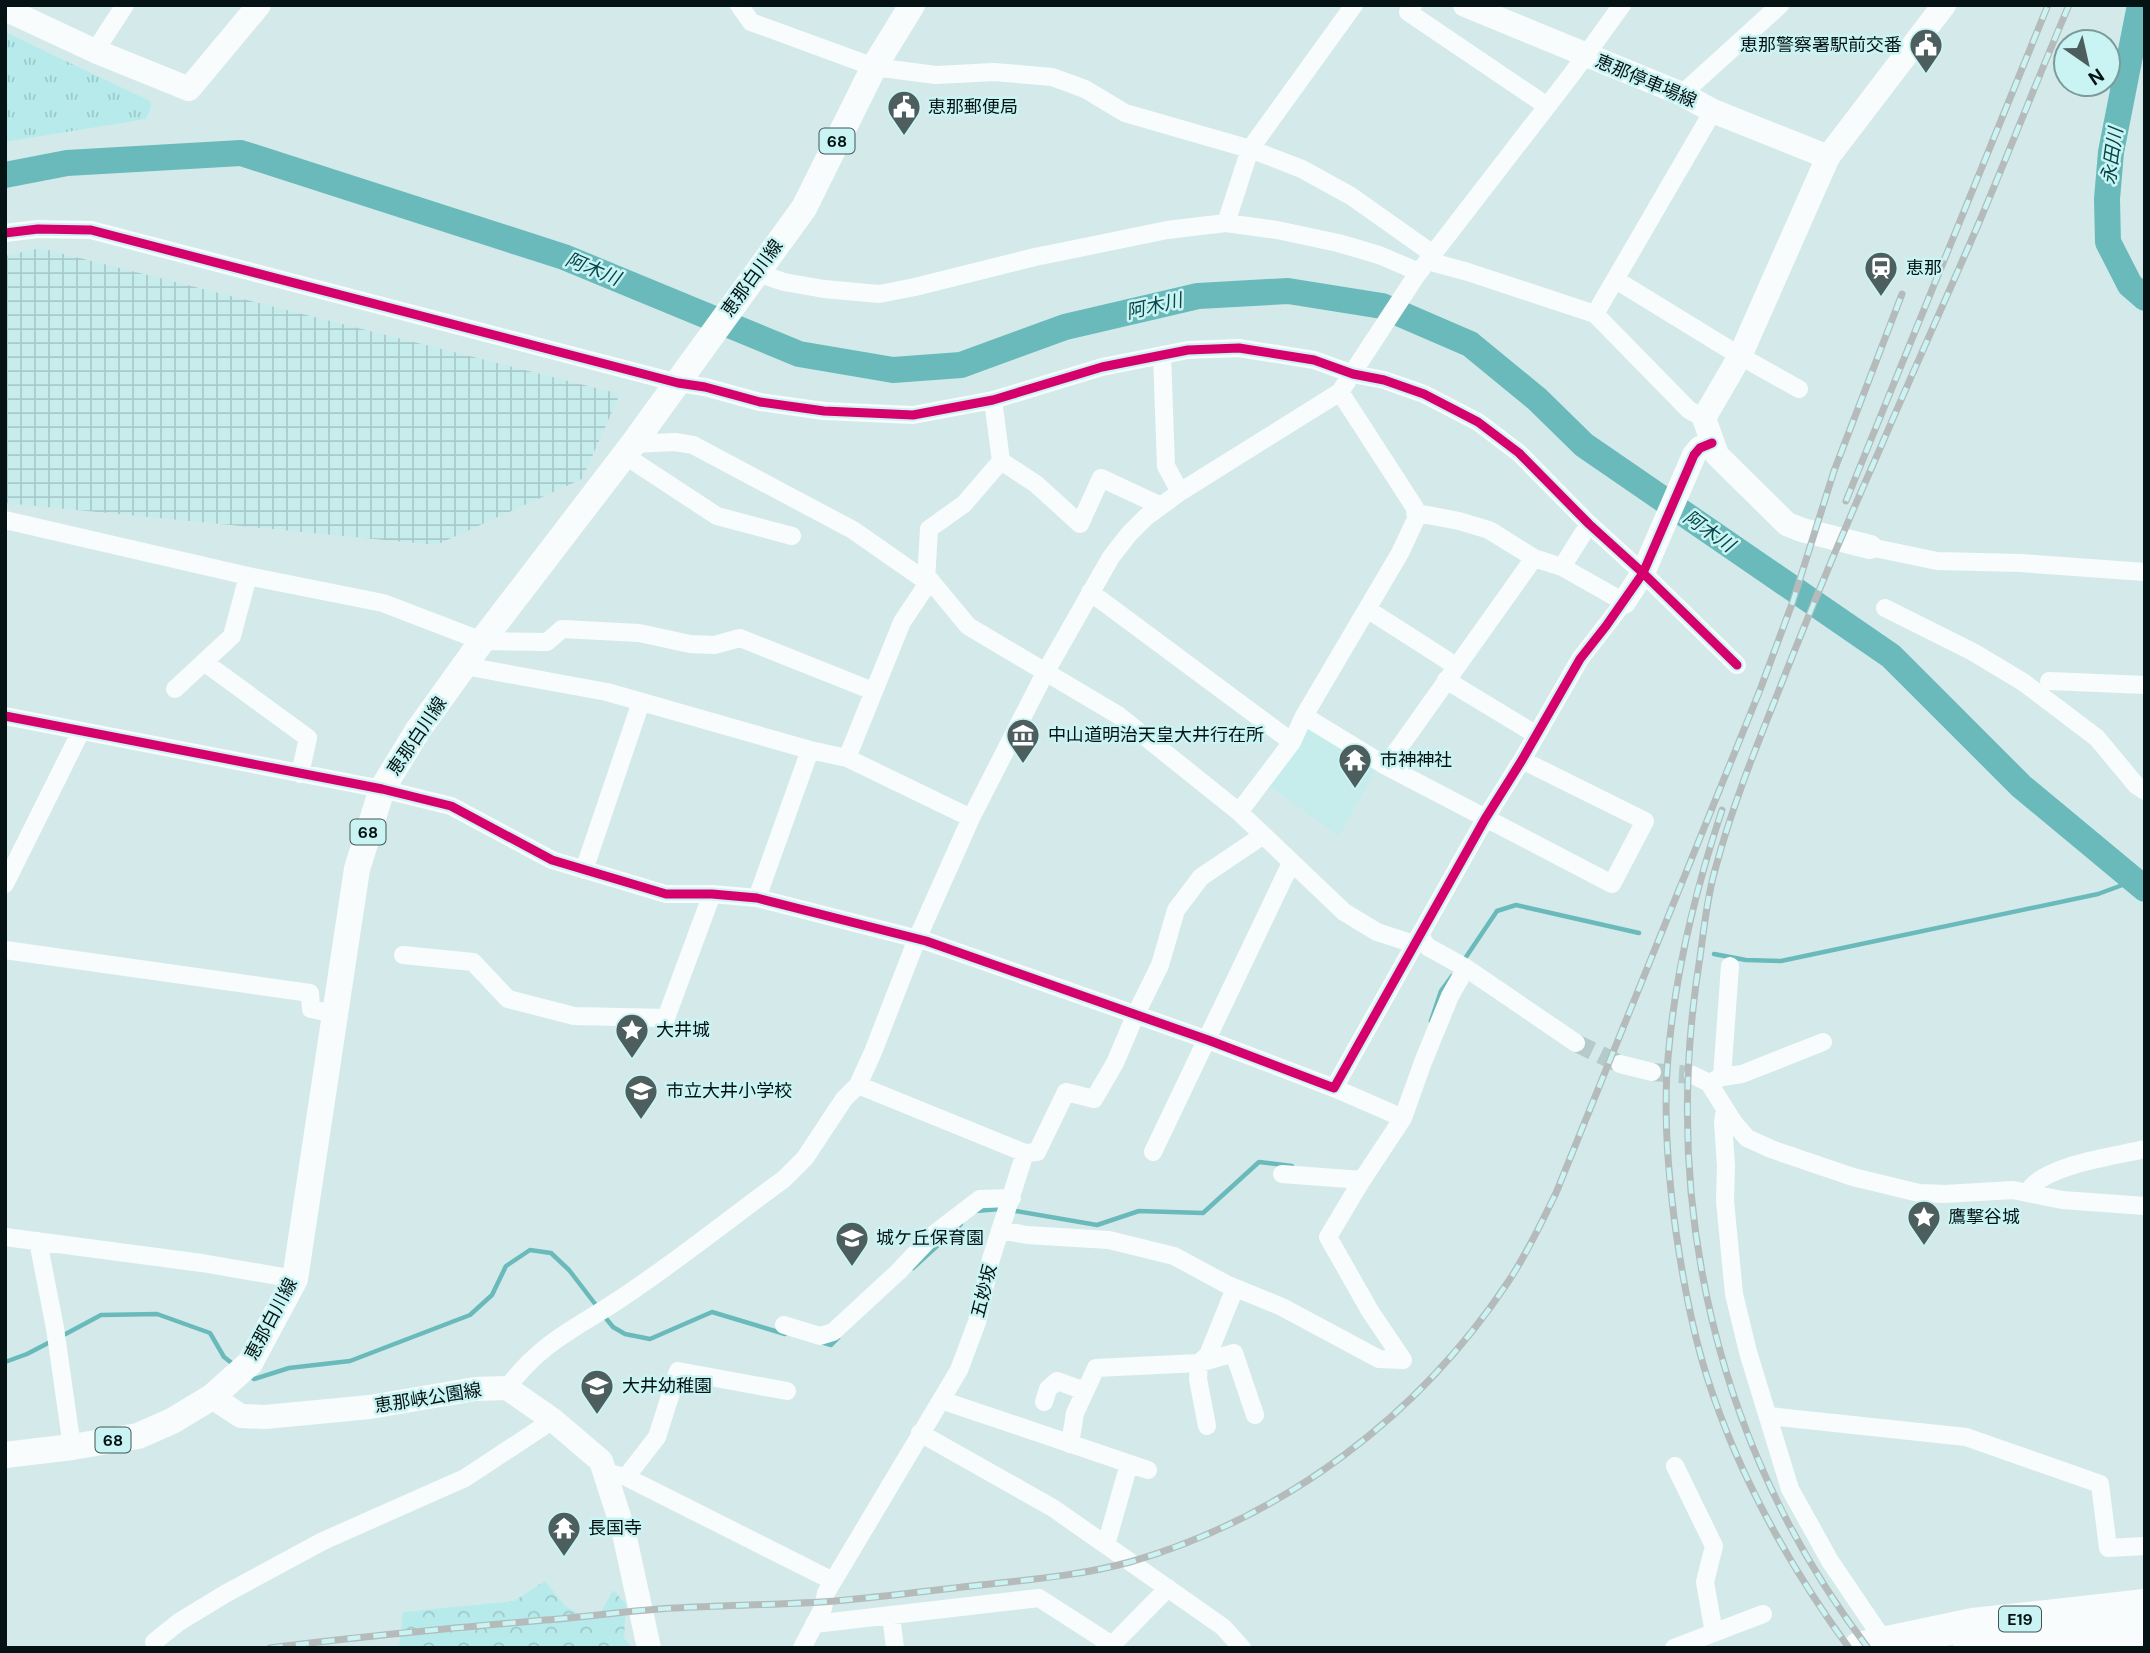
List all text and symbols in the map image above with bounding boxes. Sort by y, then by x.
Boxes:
public building icon: 恵那警察署駅前交番 [1907,26,1945,75]
north arrow [2052,28,2122,98]
place label: 恵那警察署駅前交番 [1740,33,1902,57]
street label: 恵那停車場線 [1592,49,1700,113]
text: N [2083,62,2109,91]
public building icon: 恵那郵便局 [885,88,923,137]
place label: 恵那郵便局 [928,95,1018,119]
water label: 永田川 [2096,124,2129,186]
road number: 68 [820,128,854,154]
street label: 恵那白川線 [716,235,788,321]
water label: 阿木川 [562,247,626,292]
station icon: 恵那 [1862,249,1900,298]
place label: 恵那 [1906,256,1942,280]
water label: 阿木川 [1123,287,1187,325]
water label: 阿木川 [1678,504,1741,559]
street label: 恵那白川線 [382,692,452,780]
museum icon: 中山道明治天皇大井行在所 [1004,716,1042,765]
place label: 中山道明治天皇大井行在所 [1048,723,1264,747]
temple icon: 市神神社 [1336,741,1374,790]
place label: 市神神社 [1380,748,1452,772]
road number: 68 [350,820,386,845]
place icon: 大井城 [613,1011,651,1060]
place label: 大井城 [656,1018,710,1042]
school or university icon: 市立大井小学校 [622,1072,660,1121]
place label: 市立大井小学校 [666,1079,792,1103]
place icon: 鷹撃谷城 [1905,1198,1943,1247]
place label: 鷹撃谷城 [1948,1205,2020,1229]
school or university icon: 城ケ丘保育園 [833,1219,871,1268]
place label: 城ケ丘保育園 [876,1226,984,1250]
street label: 五妙坂 [966,1262,1002,1320]
street label: 恵那白川線 [239,1274,303,1364]
school or university icon: 大井幼稚園 [578,1367,616,1416]
place label: 大井幼稚園 [622,1374,712,1398]
street label: 恵那峡公園線 [373,1378,483,1418]
road number: 68 [96,1428,130,1452]
temple icon: 長国寺 [545,1509,583,1558]
place label: 長国寺 [588,1516,642,1540]
road number: E19 [1999,1606,2041,1632]

